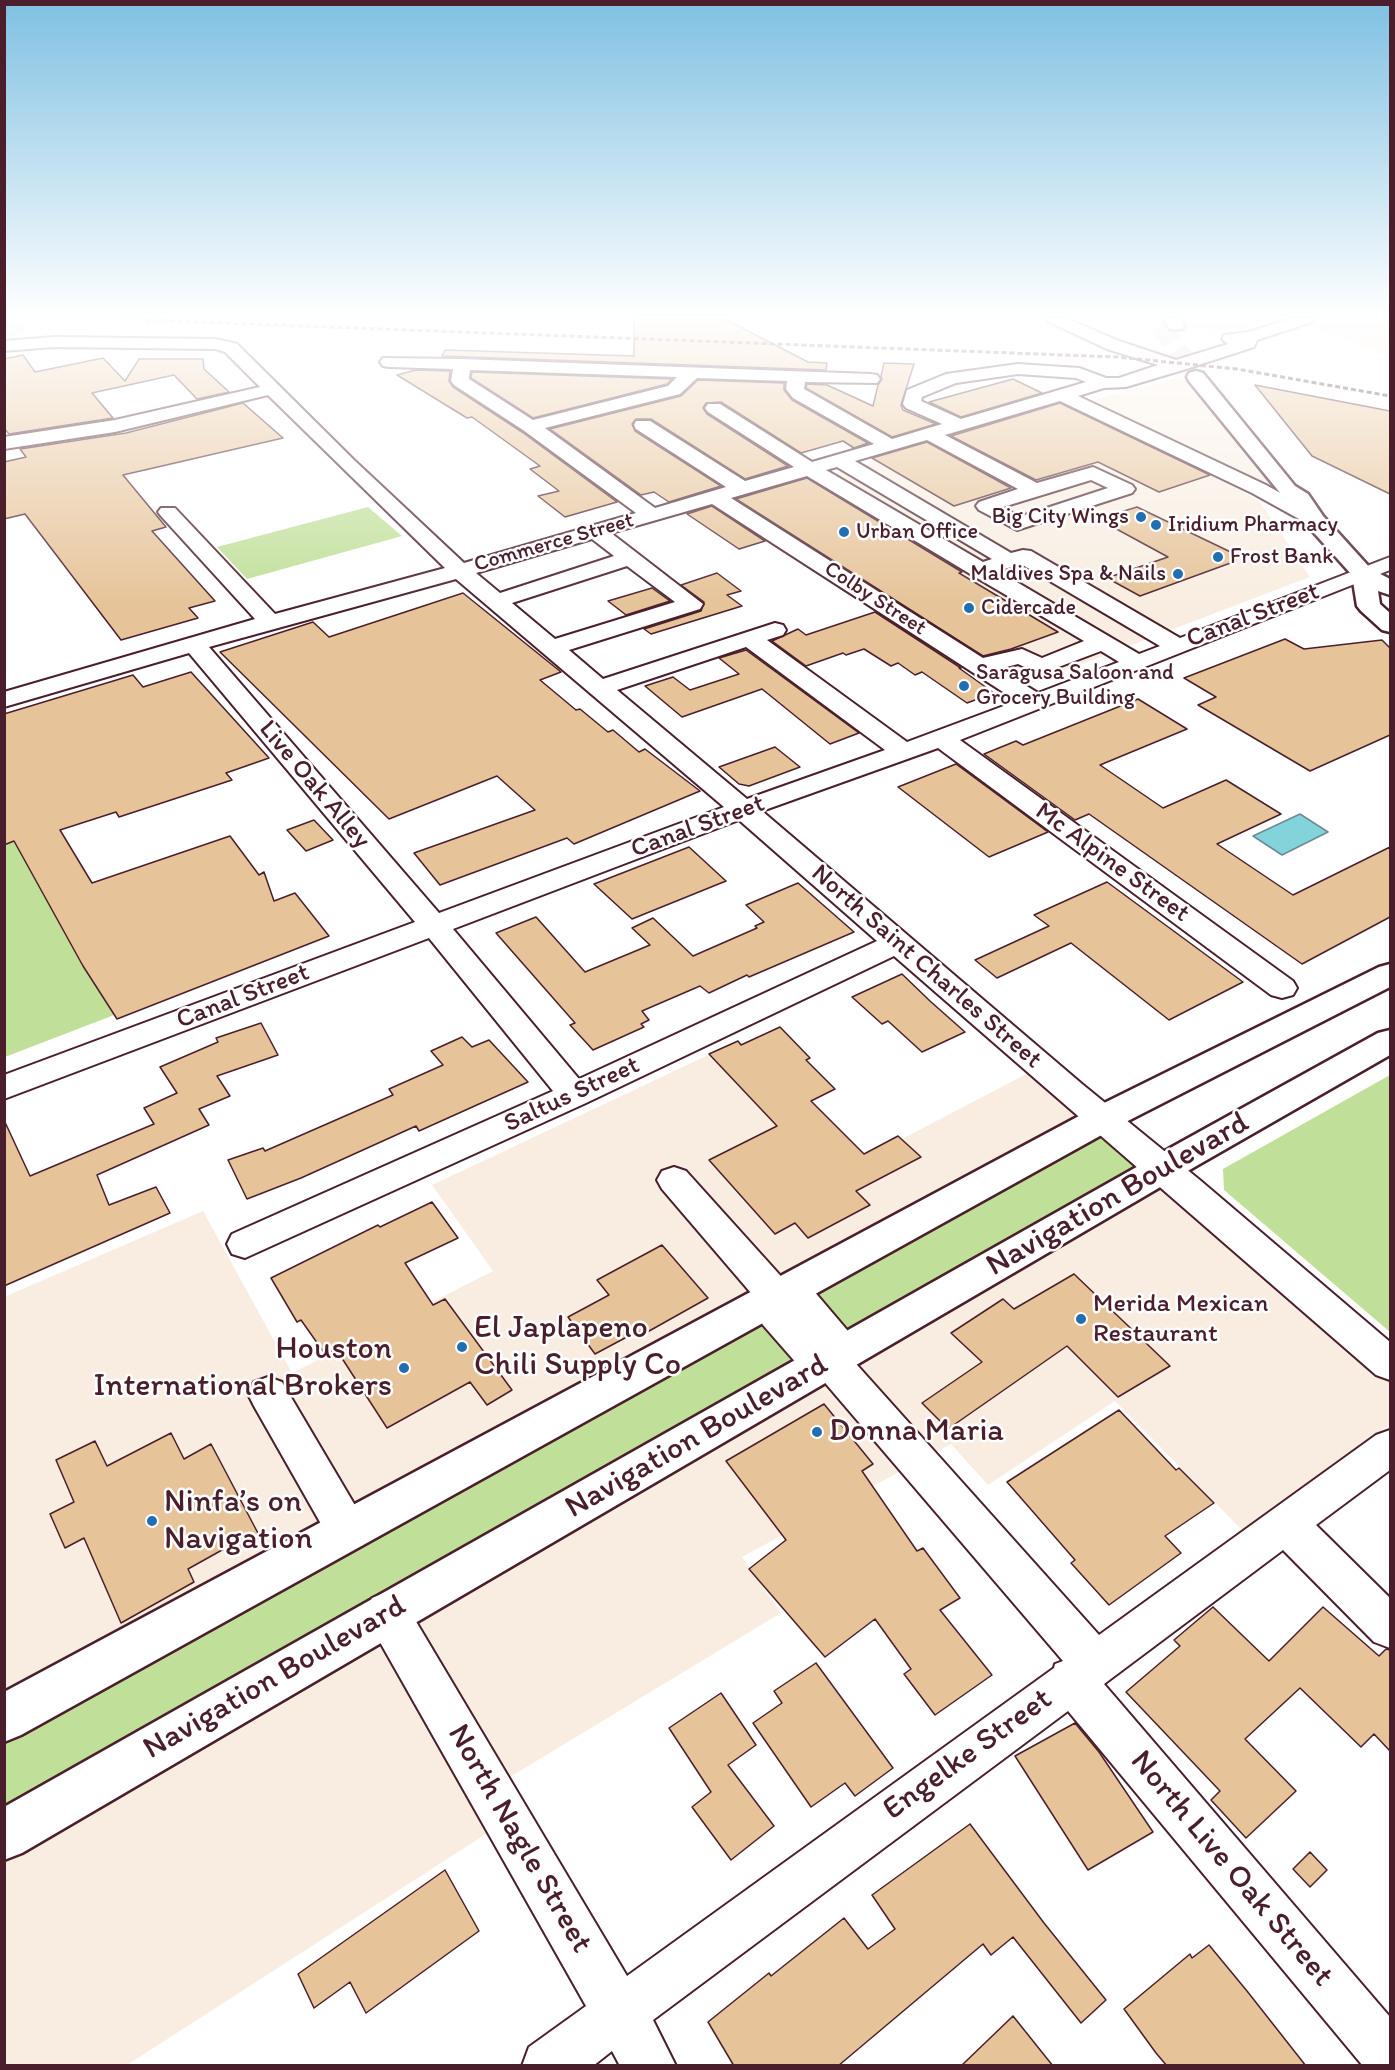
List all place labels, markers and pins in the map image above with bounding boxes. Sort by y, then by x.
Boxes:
place label: Big City Wings [992,504,1129,530]
marker: Big City Wings [1134,510,1148,524]
place label: Iridium Pharmacy [1168,512,1338,538]
marker: Iridium Pharmacy [1149,518,1163,532]
place label: Urban Office [856,519,978,545]
marker: Urban Office [837,525,851,539]
place label: Frost Bank [1230,544,1333,570]
marker: Frost Bank [1211,550,1225,564]
place label: Maldives Spa & Nails [971,561,1166,587]
marker: Maldives Spa & Nails [1171,567,1185,581]
place label: Cidercade [981,595,1076,621]
marker: Cidercade [962,601,976,615]
place label: Saragusa Saloon and Grocery Building [976,660,1174,712]
marker: Saragusa Saloon and Grocery Building [957,679,971,693]
place label: Merida Mexican Restaurant [1093,1288,1268,1350]
place label: El Japlapeno Chili Supply Co [474,1310,681,1385]
marker: Merida Mexican Restaurant [1074,1312,1088,1326]
place label: Houston International Brokers [93,1331,392,1406]
marker: El Japlapeno Chili Supply Co [455,1340,469,1354]
marker: Houston International Brokers [397,1361,411,1375]
place label: Donna Maria [829,1413,1004,1451]
marker: Donna Maria [810,1425,824,1439]
place label: Ninfa’s on Navigation [164,1484,313,1559]
marker: Ninfa’s on Navigation [145,1514,159,1528]

